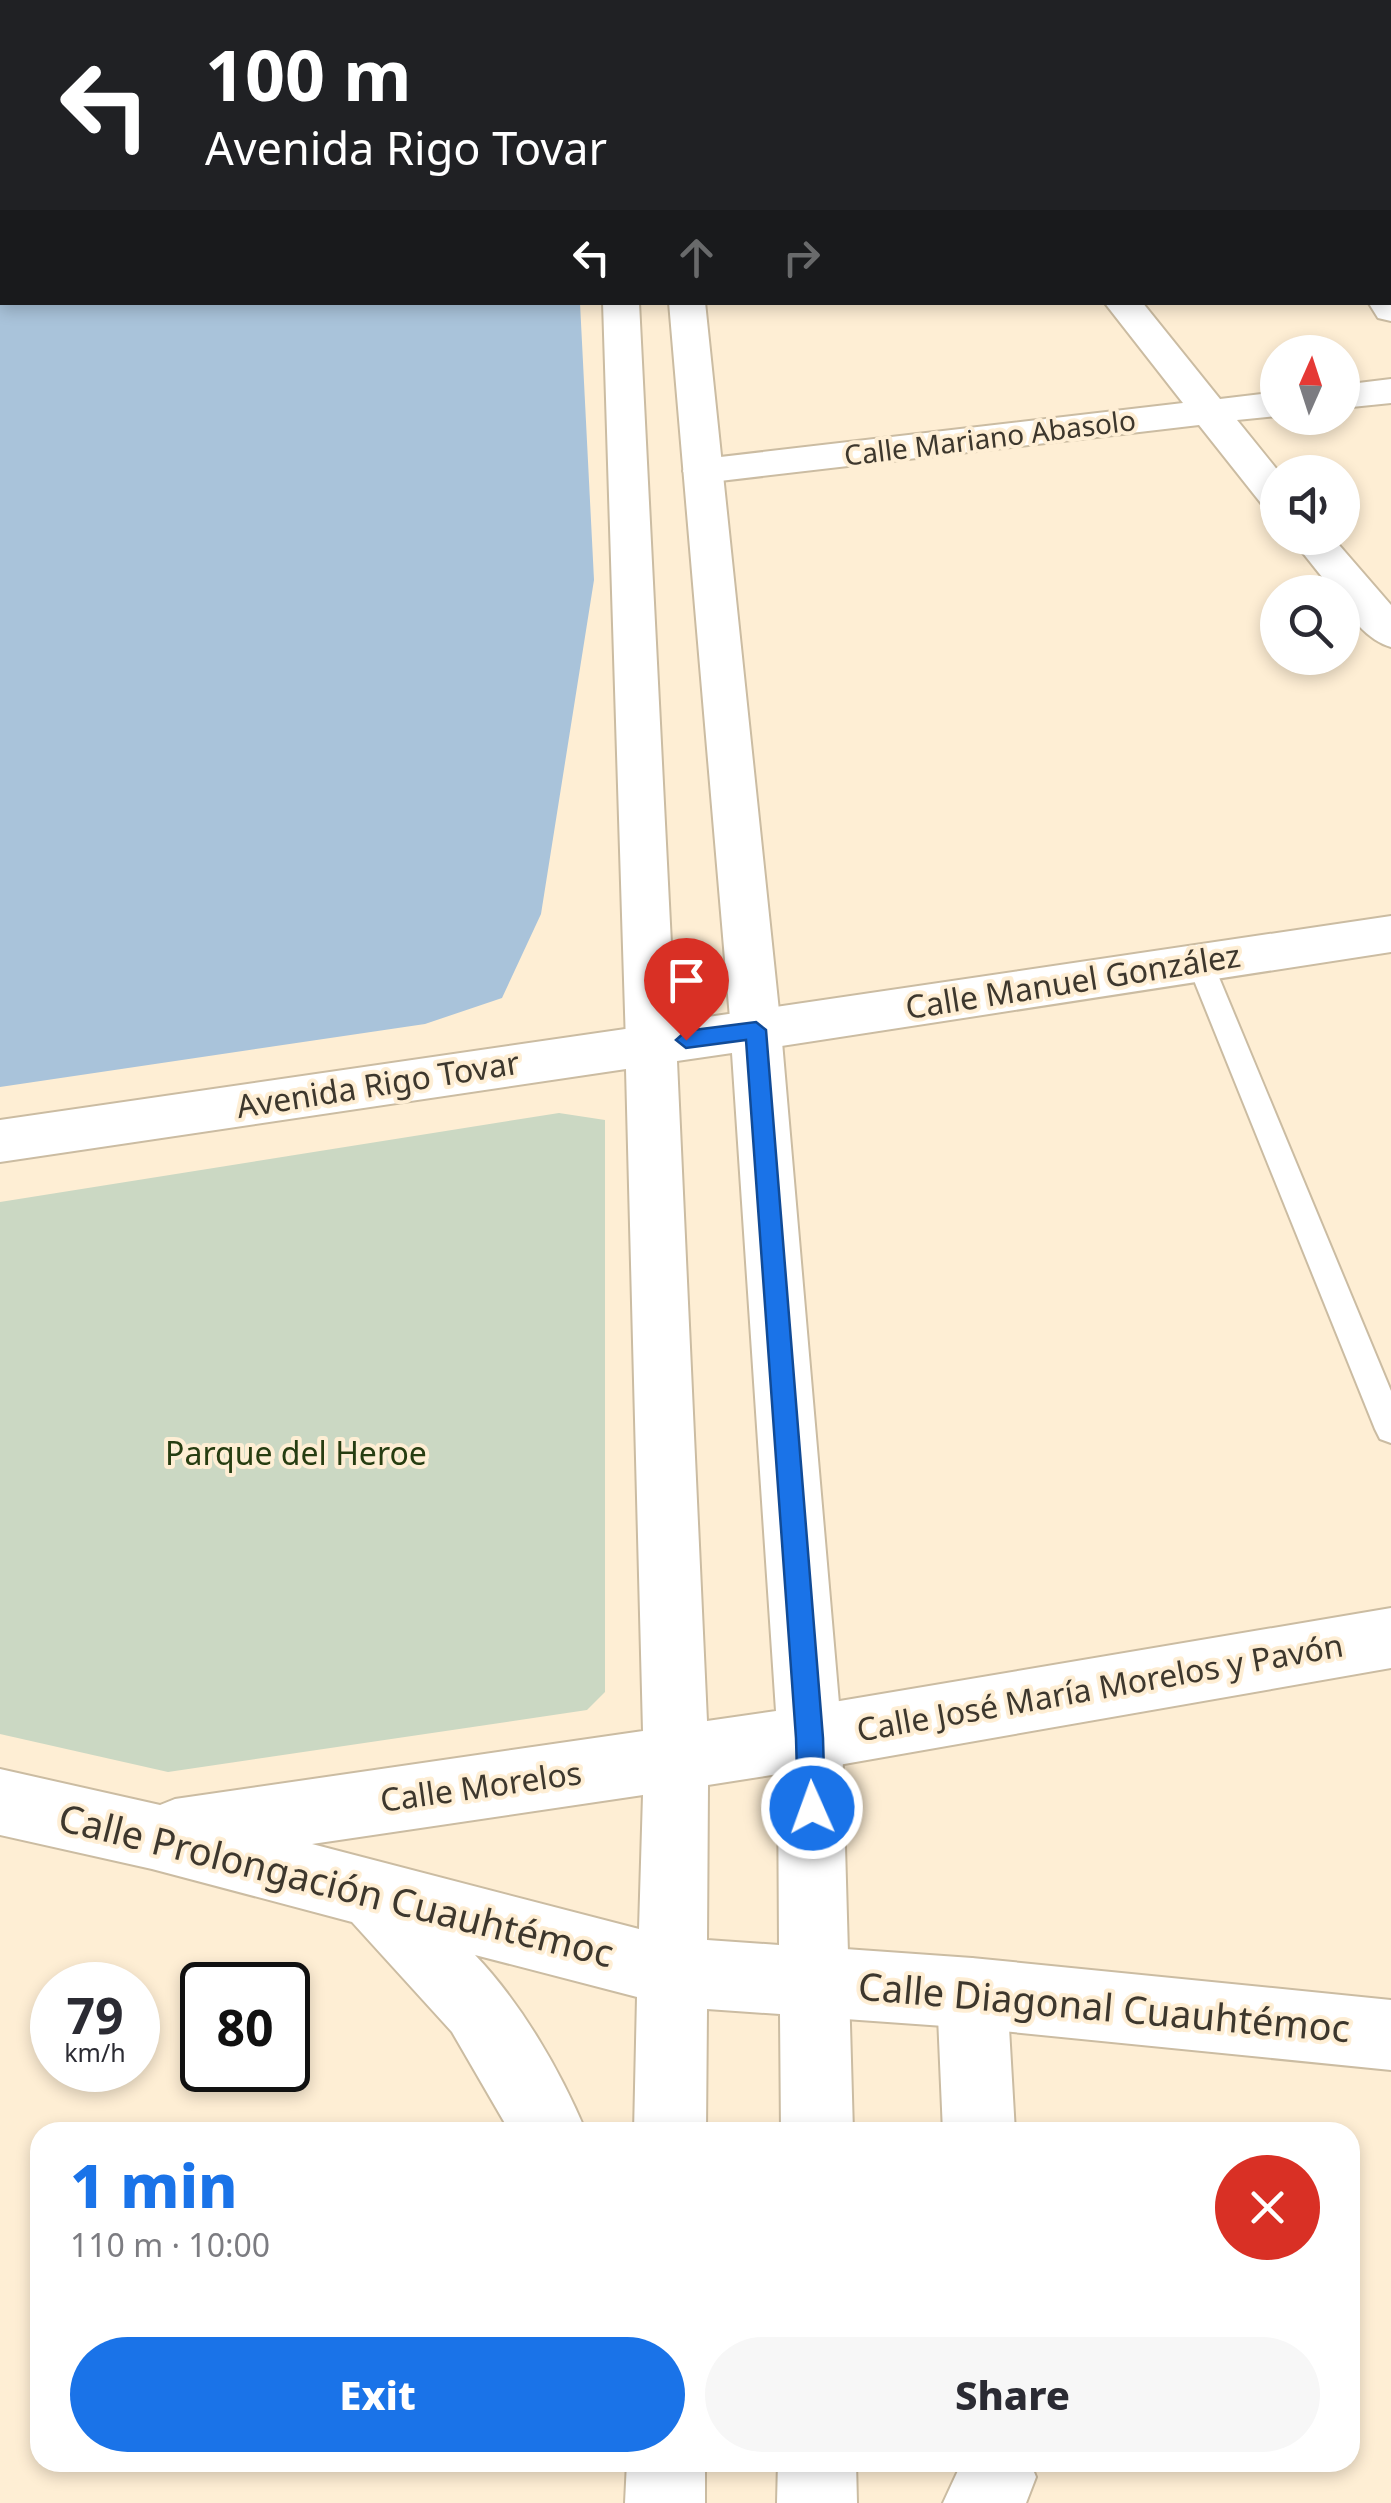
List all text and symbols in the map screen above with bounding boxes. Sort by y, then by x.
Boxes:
text: 100 m [205,26,412,122]
icon: left [40,40,170,170]
text: Avenida Rigo Tovar [205,117,607,178]
icon: left [564,230,619,285]
icon: ahead [669,230,724,285]
icon: right [774,230,829,285]
north arrow [1260,335,1360,435]
map controls [1260,335,1360,675]
street label: Calle Mariano Abasolo [842,400,1138,474]
button: sound [1260,455,1360,555]
button: search [1260,575,1360,675]
street label: Calle Manuel González [902,933,1243,1028]
pin [644,938,729,1041]
icon: arrive [659,953,714,1008]
street label: Avenida Rigo Tovar [233,1040,522,1127]
park label: Parque del Heroe [165,1431,427,1474]
street label: Calle José María Morelos y Pavón [853,1623,1346,1751]
street label: Calle Morelos [377,1750,584,1821]
position arrow [760,1756,864,1860]
street label: Calle Prolongación Cuauhtémoc [54,1790,619,1978]
street label: Calle Diagonal Cuauhtémoc [856,1959,1352,2053]
speed limit sign: 80 [180,1962,310,2092]
text: 79 [66,1981,124,2049]
text: km/h [64,2035,126,2069]
text: 1 min [70,2144,238,2226]
button: close [1215,2155,1320,2260]
text: 110 m · 10:00 [70,2223,270,2266]
button: Exit [70,2337,685,2452]
button: Share [705,2337,1320,2452]

